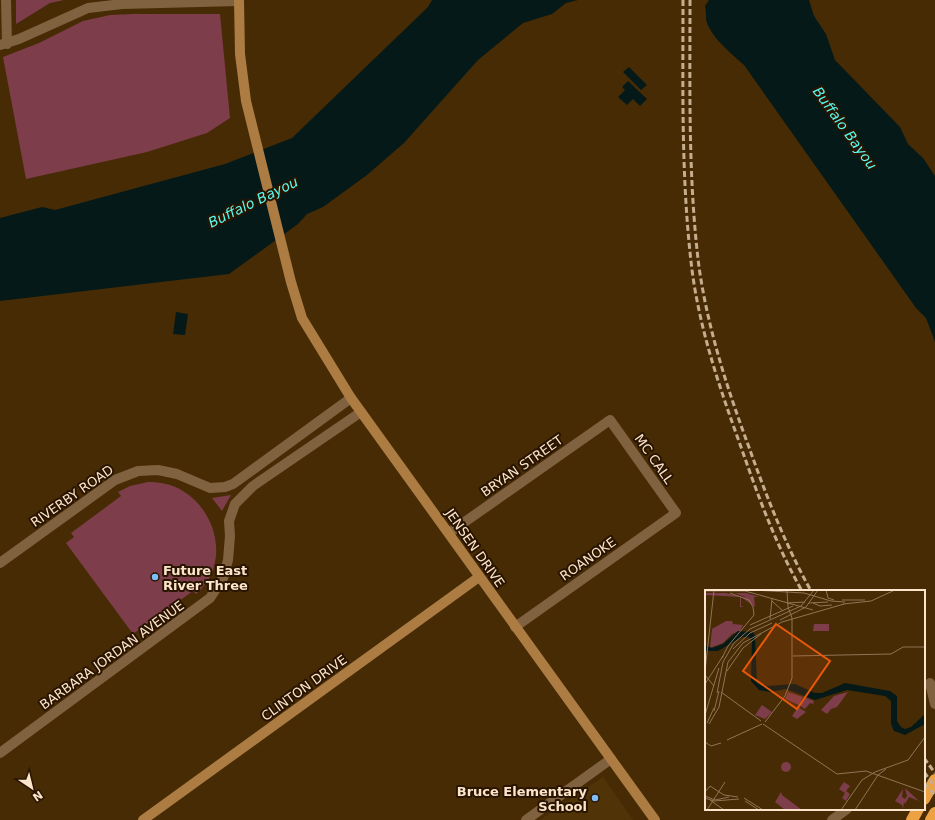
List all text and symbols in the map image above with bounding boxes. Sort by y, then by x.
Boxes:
water label: Buffalo Bayou [810,84,880,172]
water label: Buffalo Bayou [205,173,301,231]
street label: MC CALL [632,431,677,487]
street label: BRYAN STREET [478,432,566,500]
street label: RIVERBY ROAD [28,462,116,530]
street label: JENSEN DRIVE [442,505,508,590]
street label: ROANOKE [557,534,619,584]
place label: Future East River Three [163,563,248,593]
marker: Future East River Three [150,572,160,582]
inset map [705,590,925,810]
street label: BARBARA JORDAN AVENUE [37,598,187,712]
street label: CLINTON DRIVE [258,652,350,724]
north arrow [12,768,52,808]
place label: Bruce Elementary School [457,784,588,814]
text: N [30,788,45,804]
marker: Bruce Elementary School [590,793,600,803]

